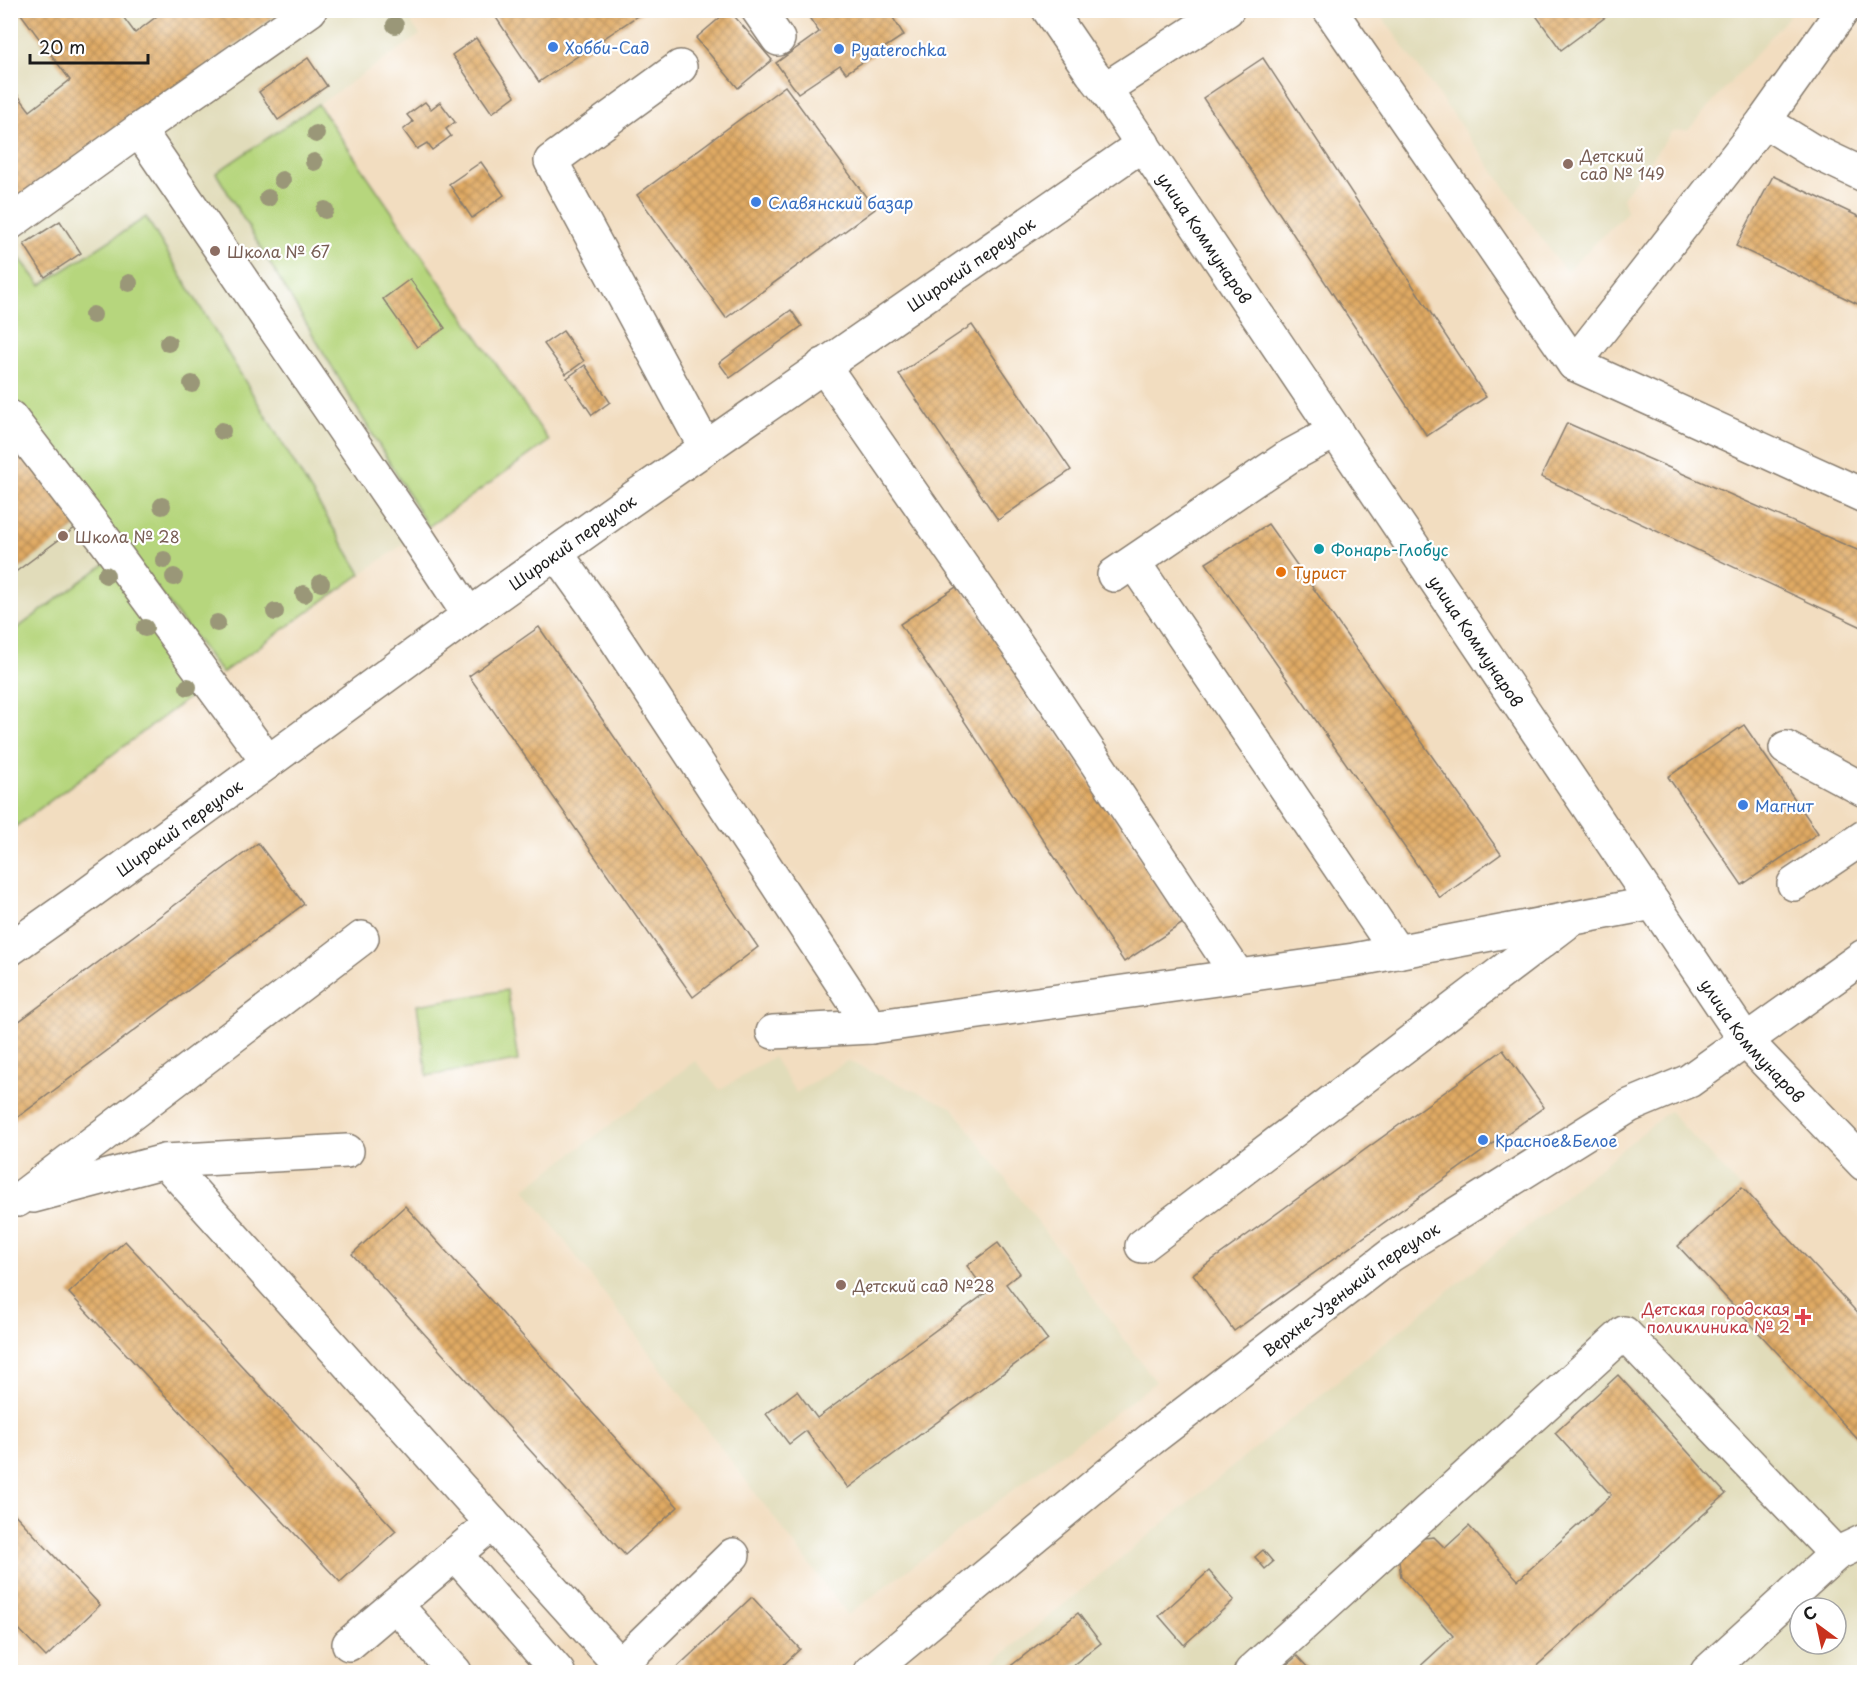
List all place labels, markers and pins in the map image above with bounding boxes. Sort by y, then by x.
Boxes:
place label: Хобби-Сад [565,35,649,59]
place label: Pyaterochka [851,37,946,61]
marker: Хобби-Сад [546,40,560,54]
marker: Pyaterochka [832,42,846,56]
place label: Детский сад № 149 [1579,143,1665,185]
marker: Детский сад № 149 [1561,157,1575,171]
place label: Славянский базар [768,190,913,214]
marker: Славянский базар [749,195,763,209]
place label: Школа № 67 [227,239,330,263]
marker: Школа № 67 [208,244,222,258]
place label: Школа № 28 [75,524,180,548]
marker: Школа № 28 [56,529,70,543]
place label: Фонарь-Глобус [1331,537,1448,561]
marker: Фонарь-Глобус [1312,542,1326,556]
place label: Турист [1293,560,1347,584]
marker: Турист [1274,565,1288,579]
place label: Магнит [1755,793,1815,817]
marker: Магнит [1736,798,1750,812]
place label: Красное&Белое [1495,1128,1617,1152]
marker: Красное&Белое [1476,1133,1490,1147]
place label: Детский сад №28 [852,1273,995,1297]
marker: Детский сад №28 [834,1278,848,1292]
place label: Детская городская поликлиника № 2 [1641,1296,1790,1338]
marker: Детская городская поликлиника № 2 [1794,1308,1812,1326]

